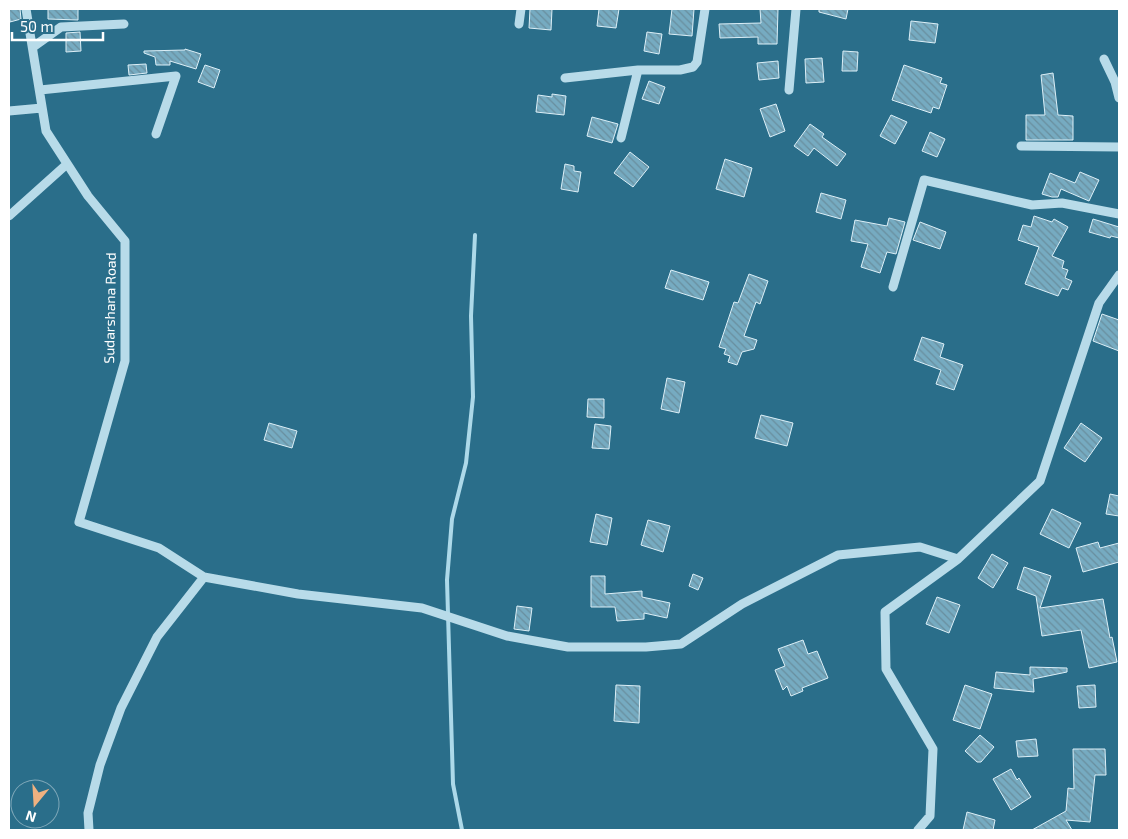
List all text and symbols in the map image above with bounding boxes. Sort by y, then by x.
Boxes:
scale bar [12,10,104,42]
text: 50 m [20,17,54,35]
street label: Sudarshana Road [100,252,119,364]
north arrow [10,779,60,829]
text: N [23,807,38,826]

